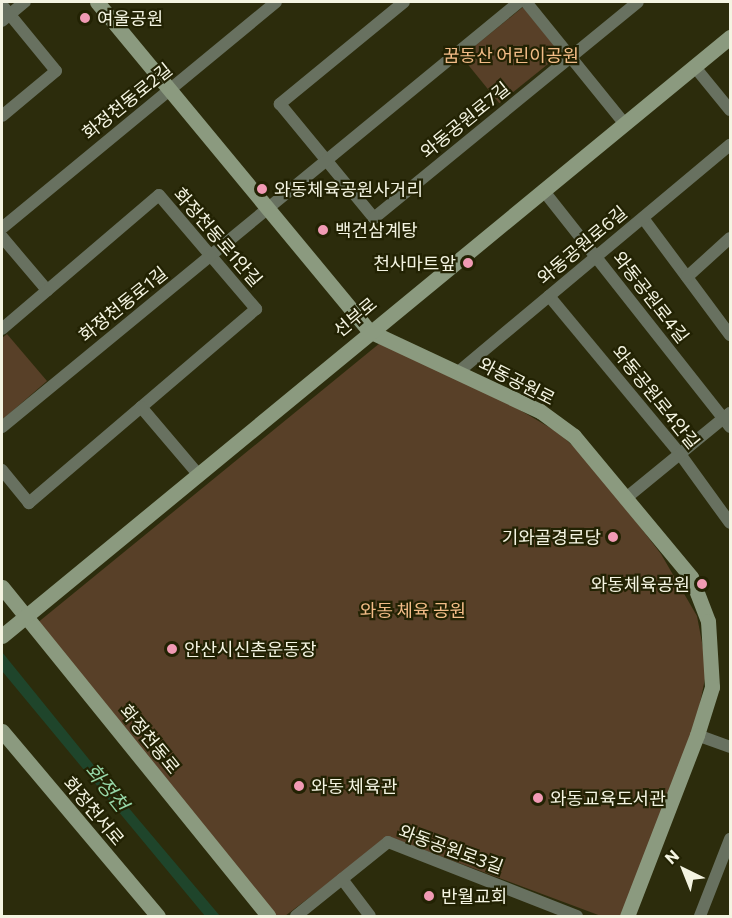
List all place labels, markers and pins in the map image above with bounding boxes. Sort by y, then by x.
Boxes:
place label: 여울공원 [97,7,163,29]
marker: 여울공원 [78,11,92,25]
place label: 와동체육공원사거리 [274,178,423,200]
marker: 와동체육공원사거리 [255,182,269,196]
place label: 백건삼계탕 [335,219,418,241]
marker: 백건삼계탕 [316,223,330,237]
place label: 천사마트앞 [373,252,456,274]
marker: 천사마트앞 [461,256,475,270]
place label: 기와골경로당 [502,526,601,548]
marker: 기와골경로당 [606,530,620,544]
place label: 와동체육공원 [591,573,690,595]
marker: 와동체육공원 [695,577,709,591]
place label: 안산시신촌운동장 [184,638,316,660]
marker: 안산시신촌운동장 [165,642,179,656]
place label: 와동 체육관 [311,775,397,797]
marker: 와동 체육관 [292,779,306,793]
place label: 와동교육도서관 [550,787,666,809]
marker: 와동교육도서관 [531,791,545,805]
place label: 반월교회 [441,885,507,907]
marker: 반월교회 [422,889,436,903]

